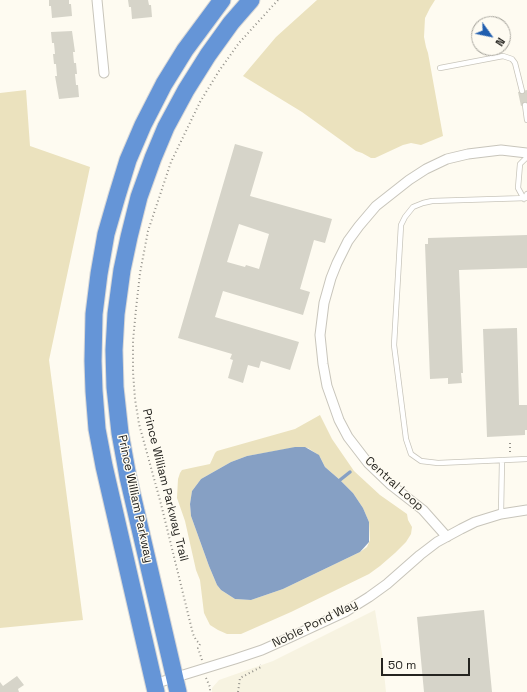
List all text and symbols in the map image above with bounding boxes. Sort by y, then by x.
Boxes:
north arrow [471,16,511,56]
text: N [492,35,508,49]
street label: Prince William Parkway Trail [139,407,191,563]
street label: Prince William Parkway [114,434,156,564]
street label: Central Loop [362,454,426,514]
street label: Noble Pond Way [270,597,360,651]
scale bar [383,650,472,676]
text: 50 m [388,657,416,673]

